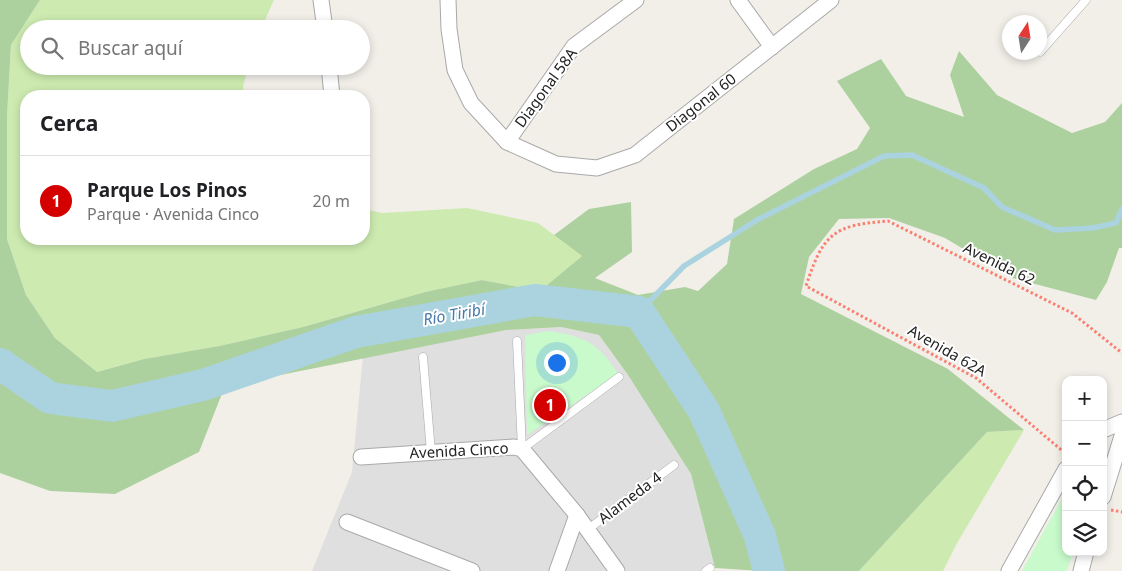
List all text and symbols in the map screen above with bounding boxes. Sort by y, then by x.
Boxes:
north arrow [1002,15,1047,60]
search box [20,20,370,75]
icon: search [38,34,66,62]
text: Buscar aquí [78,35,183,61]
street label: Diagonal 58A [510,43,581,131]
street label: Diagonal 60 [661,68,740,136]
text: Cerca [40,109,98,137]
text: Parque Los Pinos [87,177,247,203]
text: 1 [51,190,61,212]
text: 20 m [313,190,350,212]
text: Parque · Avenida Cinco [87,203,259,225]
street label: Avenida 62 [960,237,1039,289]
water label: Río Tiribí [421,297,489,330]
street label: Avenida 62A [905,320,991,381]
your location [544,350,570,376]
map controls [1062,376,1107,556]
button: + [1062,376,1107,421]
pin: 1 [534,386,566,424]
button: − [1062,421,1107,466]
street label: Avenida Cinco [409,437,509,463]
button: locate [1062,466,1107,511]
street label: Alameda 4 [594,467,665,528]
button: layers [1062,511,1107,556]

